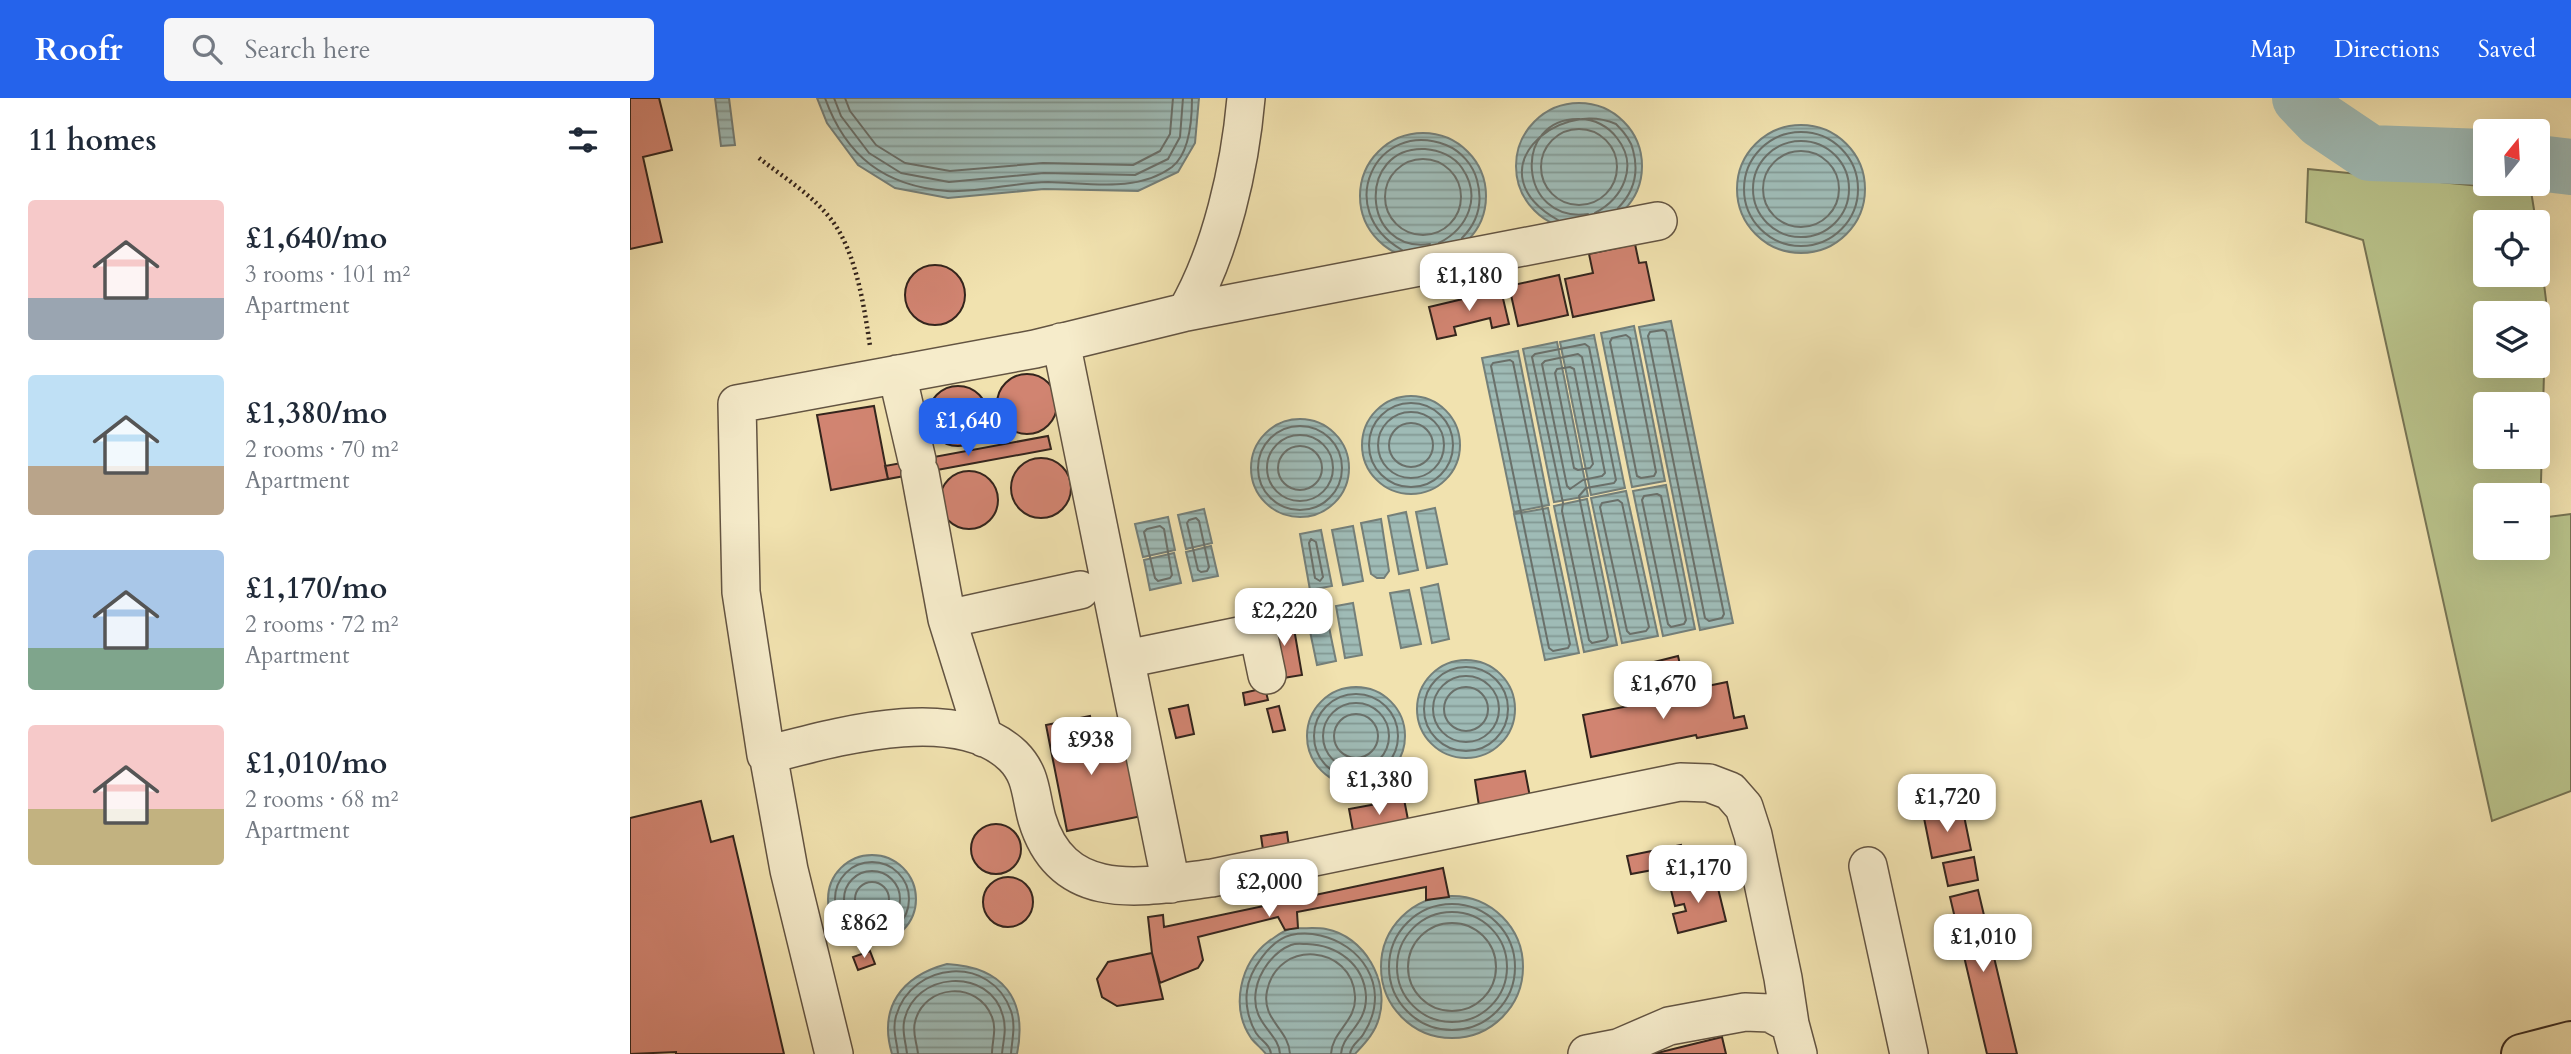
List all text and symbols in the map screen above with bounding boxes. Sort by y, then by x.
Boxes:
search box [164,18,654,81]
text: Roofr [35,27,122,72]
icon: search [188,30,226,68]
text: Search here [244,32,370,67]
text: Map [2250,33,2296,66]
text: Directions [2334,33,2440,66]
text: Saved [2478,33,2536,66]
north arrow [2473,119,2550,196]
map controls [2473,119,2550,560]
text: 11 homes [28,120,157,161]
icon: filters [564,121,602,159]
button: locate [2473,210,2550,287]
text: £1,640/mo [245,218,387,259]
icon: home [84,228,168,312]
pin: £1,180 [1412,254,1526,313]
text: 3 rooms · 101 m² [245,259,410,290]
text: £1,180 [1436,260,1502,291]
text: Apartment [245,290,349,321]
button: layers [2473,301,2550,378]
button: + [2473,392,2550,469]
text: £1,380/mo [245,393,387,434]
pin: £1,640 [911,398,1025,458]
icon: home [84,403,168,487]
text: £1,640 [935,405,1001,436]
text: 2 rooms · 70 m² [245,434,398,465]
text: Apartment [245,465,349,496]
button: − [2473,483,2550,560]
text: £1,170/mo [245,568,387,609]
icon: home [84,578,168,662]
pin: £2,220 [1227,588,1341,648]
text: £2,220 [1251,595,1317,626]
text: 2 rooms · 72 m² [245,609,398,640]
text: Apartment [245,640,349,671]
pin: £1,670 [1606,662,1720,721]
text: £1,670 [1630,668,1696,699]
pin: £938 [1050,718,1132,777]
text: £938 [1067,724,1115,755]
text: £1,010/mo [245,743,387,784]
icon: home [84,753,168,837]
pin: £1,380 [1322,758,1436,817]
text: £1,380 [1346,764,1412,795]
pin: £1,720 [1890,774,2004,834]
text: £1,720 [1914,781,1980,812]
text: 2 rooms · 68 m² [245,784,398,815]
text: Apartment [245,815,349,846]
pin: £1,170 [1641,846,1755,905]
text: £1,170 [1665,852,1731,883]
pin: £2,000 [1212,860,1326,919]
text: £2,000 [1236,866,1302,897]
pin: £862 [823,900,905,960]
text: £862 [840,907,888,938]
pin: £1,010 [1926,914,2040,974]
text: £1,010 [1950,921,2016,952]

